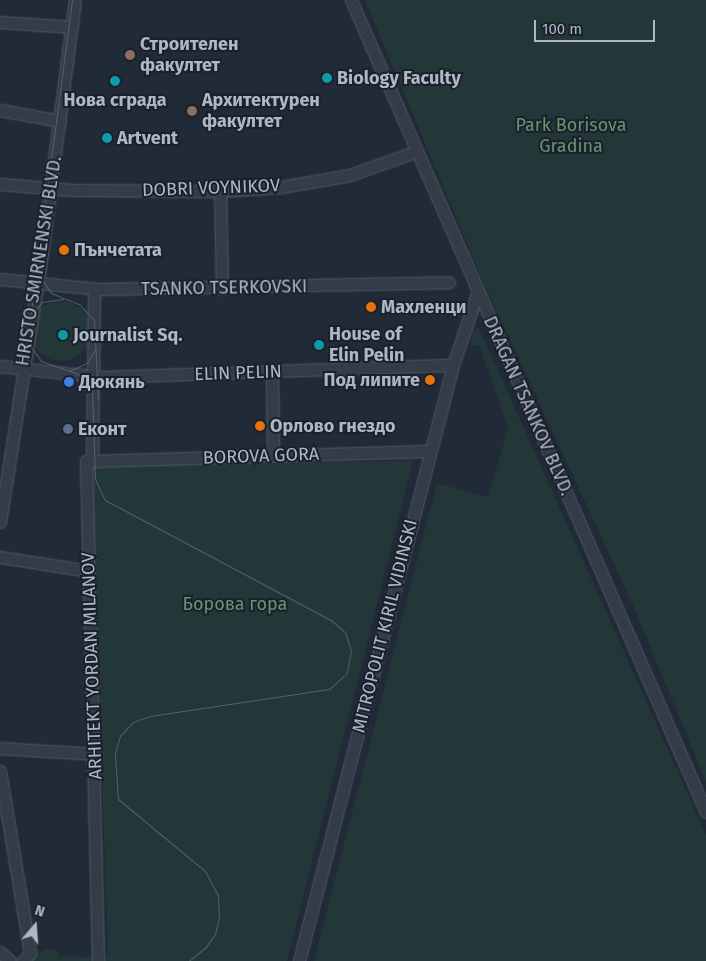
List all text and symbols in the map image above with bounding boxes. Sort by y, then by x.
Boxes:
scale bar [536,10,657,42]
text: 100 m [542,20,582,38]
place label: Строителен факултет [140,34,238,76]
marker: Строителен факултет [124,49,136,61]
place label: Biology Faculty [337,67,461,89]
marker: Biology Faculty [321,72,333,84]
marker: Нова сграда [109,75,121,87]
place label: Нова сграда [63,89,167,111]
place label: Архитектурен факултет [202,90,320,132]
marker: Архитектурен факултет [186,105,198,117]
park label: Park Borisova Gradina [516,115,626,158]
place label: Artvent [117,127,178,149]
marker: Artvent [101,132,113,144]
street label: HRISTO SMIRNENSKI BLVD. [12,154,66,368]
street label: DOBRI VOYNIKOV [142,175,280,201]
place label: Пънчетата [74,239,162,261]
marker: Пънчетата [58,244,70,256]
street label: TSANKO TSERKOVSKI [141,276,307,300]
place label: Махленци [381,296,466,318]
marker: Махленци [365,301,377,313]
street label: DRAGAN TSANKOV BLVD. [479,313,577,499]
place label: Journalist Sq. [73,324,183,346]
place label: House of Elin Pelin [329,324,404,366]
marker: Journalist Sq. [57,329,69,341]
marker: House of Elin Pelin [313,339,325,351]
street label: ELIN PELIN [194,361,282,385]
place label: Под липите [323,369,420,391]
place label: Дюкянь [79,371,145,393]
marker: Под липите [424,374,436,386]
marker: Дюкянь [63,376,75,388]
place label: Орлово гнездо [270,415,395,437]
place label: Еконт [78,418,126,440]
marker: Орлово гнездо [254,420,266,432]
marker: Еконт [62,423,74,435]
street label: BOROVA GORA [202,443,320,469]
street label: MITROPOLIT KIRIL VIDINSKI [348,517,422,735]
street label: ARHITEKT YORDAN MILANOV [77,552,107,780]
park label: Борова гора [183,593,287,615]
north arrow [10,901,60,951]
text: N [33,902,47,921]

